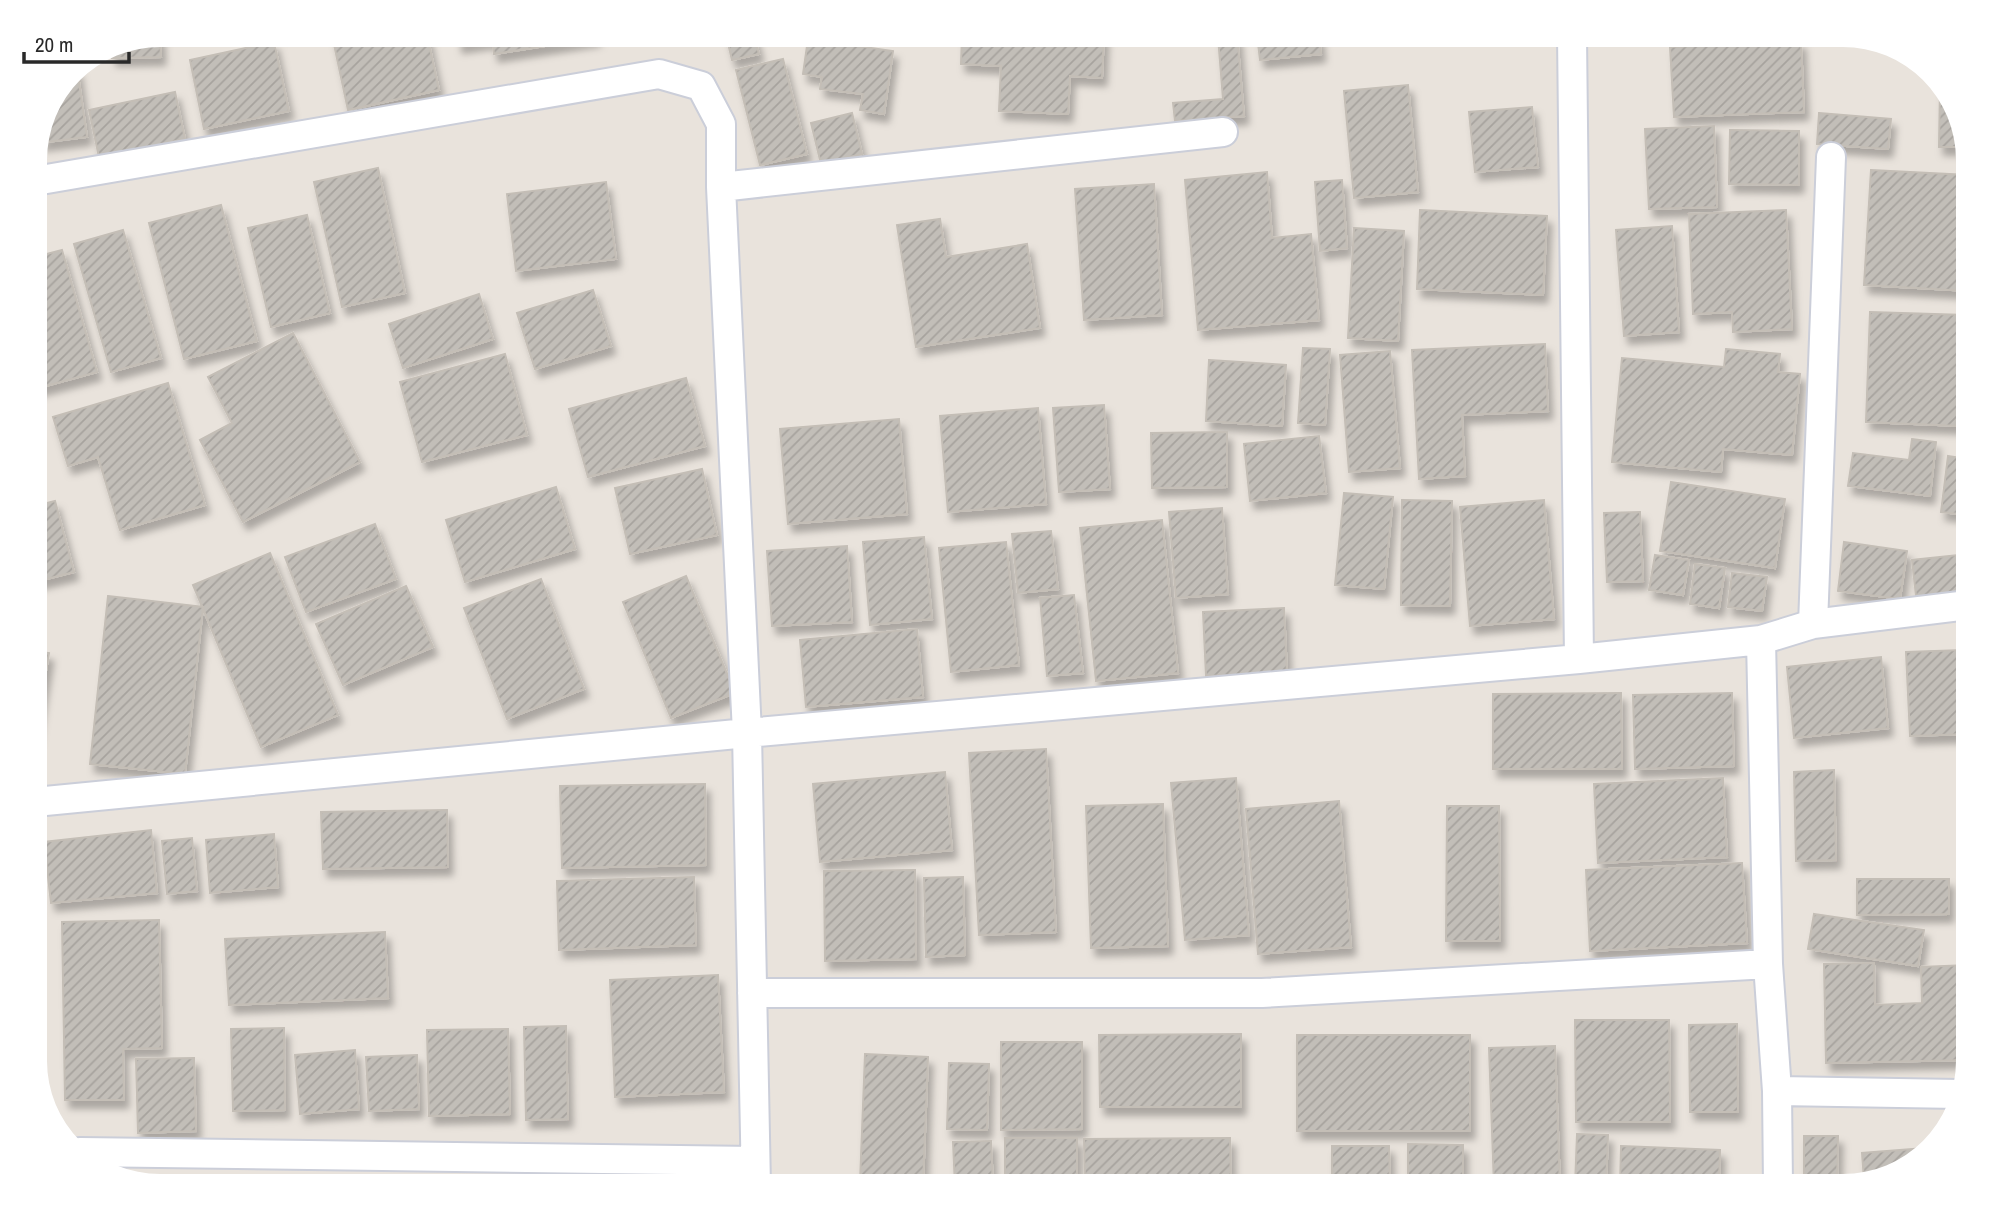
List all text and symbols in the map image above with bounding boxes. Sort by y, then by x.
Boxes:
scale bar [24,21,130,65]
text: 20 m [35,30,73,59]

